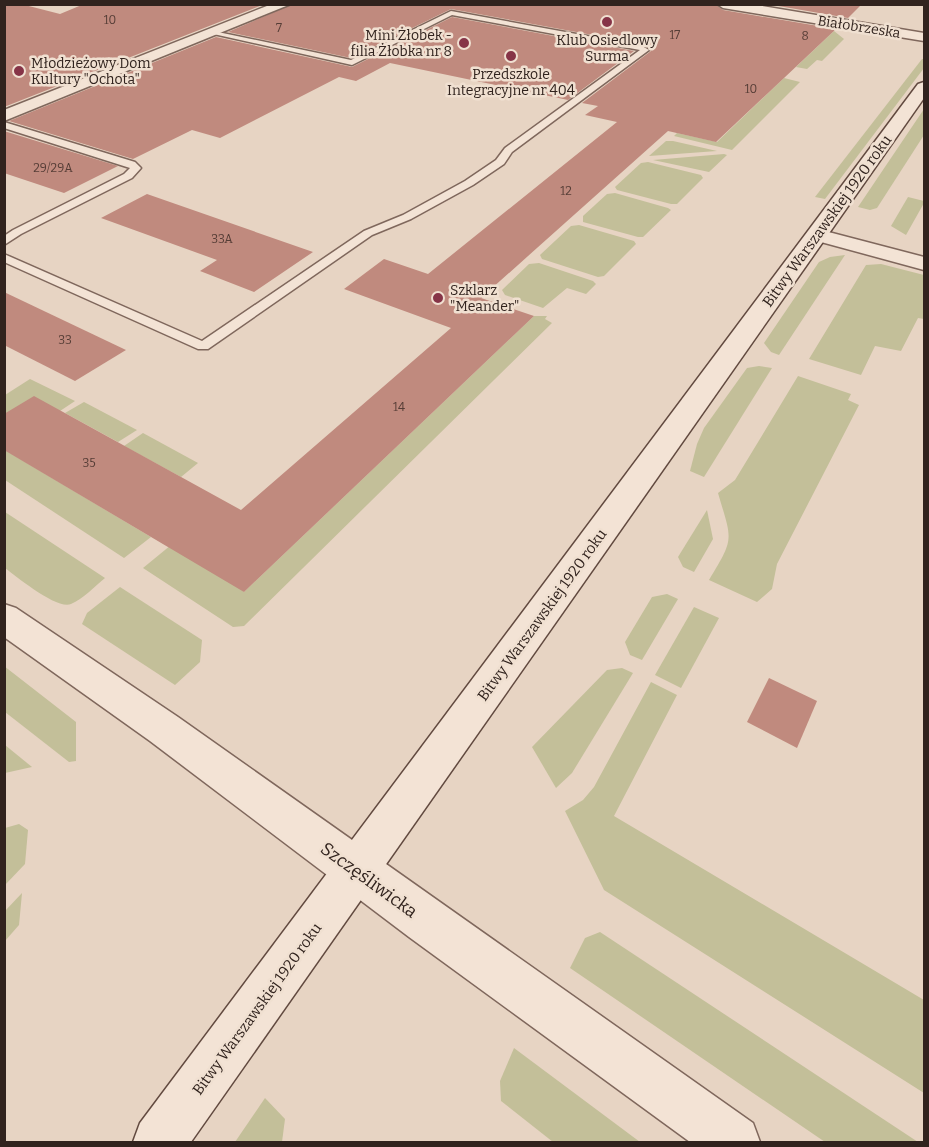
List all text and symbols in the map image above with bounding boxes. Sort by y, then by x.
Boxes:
street label: Białobrzeska [816,12,902,42]
house number: 10 [104,13,116,27]
marker: Klub Osiedlowy Surma [600,15,614,29]
house number: 7 [276,21,282,35]
place label: Mini Żłobek - filia Żłobka nr 8 [351,27,452,60]
house number: 17 [670,28,680,42]
house number: 8 [801,29,809,43]
place label: Klub Osiedlowy Surma [556,32,658,65]
marker: Mini Żłobek - filia Żłobka nr 8 [457,36,471,50]
marker: Przedszkole Integracyjne nr 404 [504,49,518,63]
place label: Młodzieżowy Dom Kultury "Ochota" [31,55,151,88]
marker: Młodzieżowy Dom Kultury "Ochota" [12,64,26,78]
place label: Przedszkole Integracyjne nr 404 [447,66,575,99]
house number: 10 [745,82,757,96]
street label: Bitwy Warszawskiej 1920 roku [759,132,895,310]
house number: 29/29A [33,161,73,175]
house number: 12 [560,184,572,198]
house number: 33A [211,232,233,246]
place label: Szklarz "Meander" [450,282,519,315]
marker: Szklarz "Meander" [431,291,445,305]
house number: 33 [58,333,72,347]
house number: 14 [393,400,405,414]
house number: 35 [82,456,96,470]
street label: Bitwy Warszawskiej 1920 roku [474,526,610,704]
street label: Szczęśliwicka [316,837,422,923]
street label: Bitwy Warszawskiej 1920 roku [189,920,325,1098]

